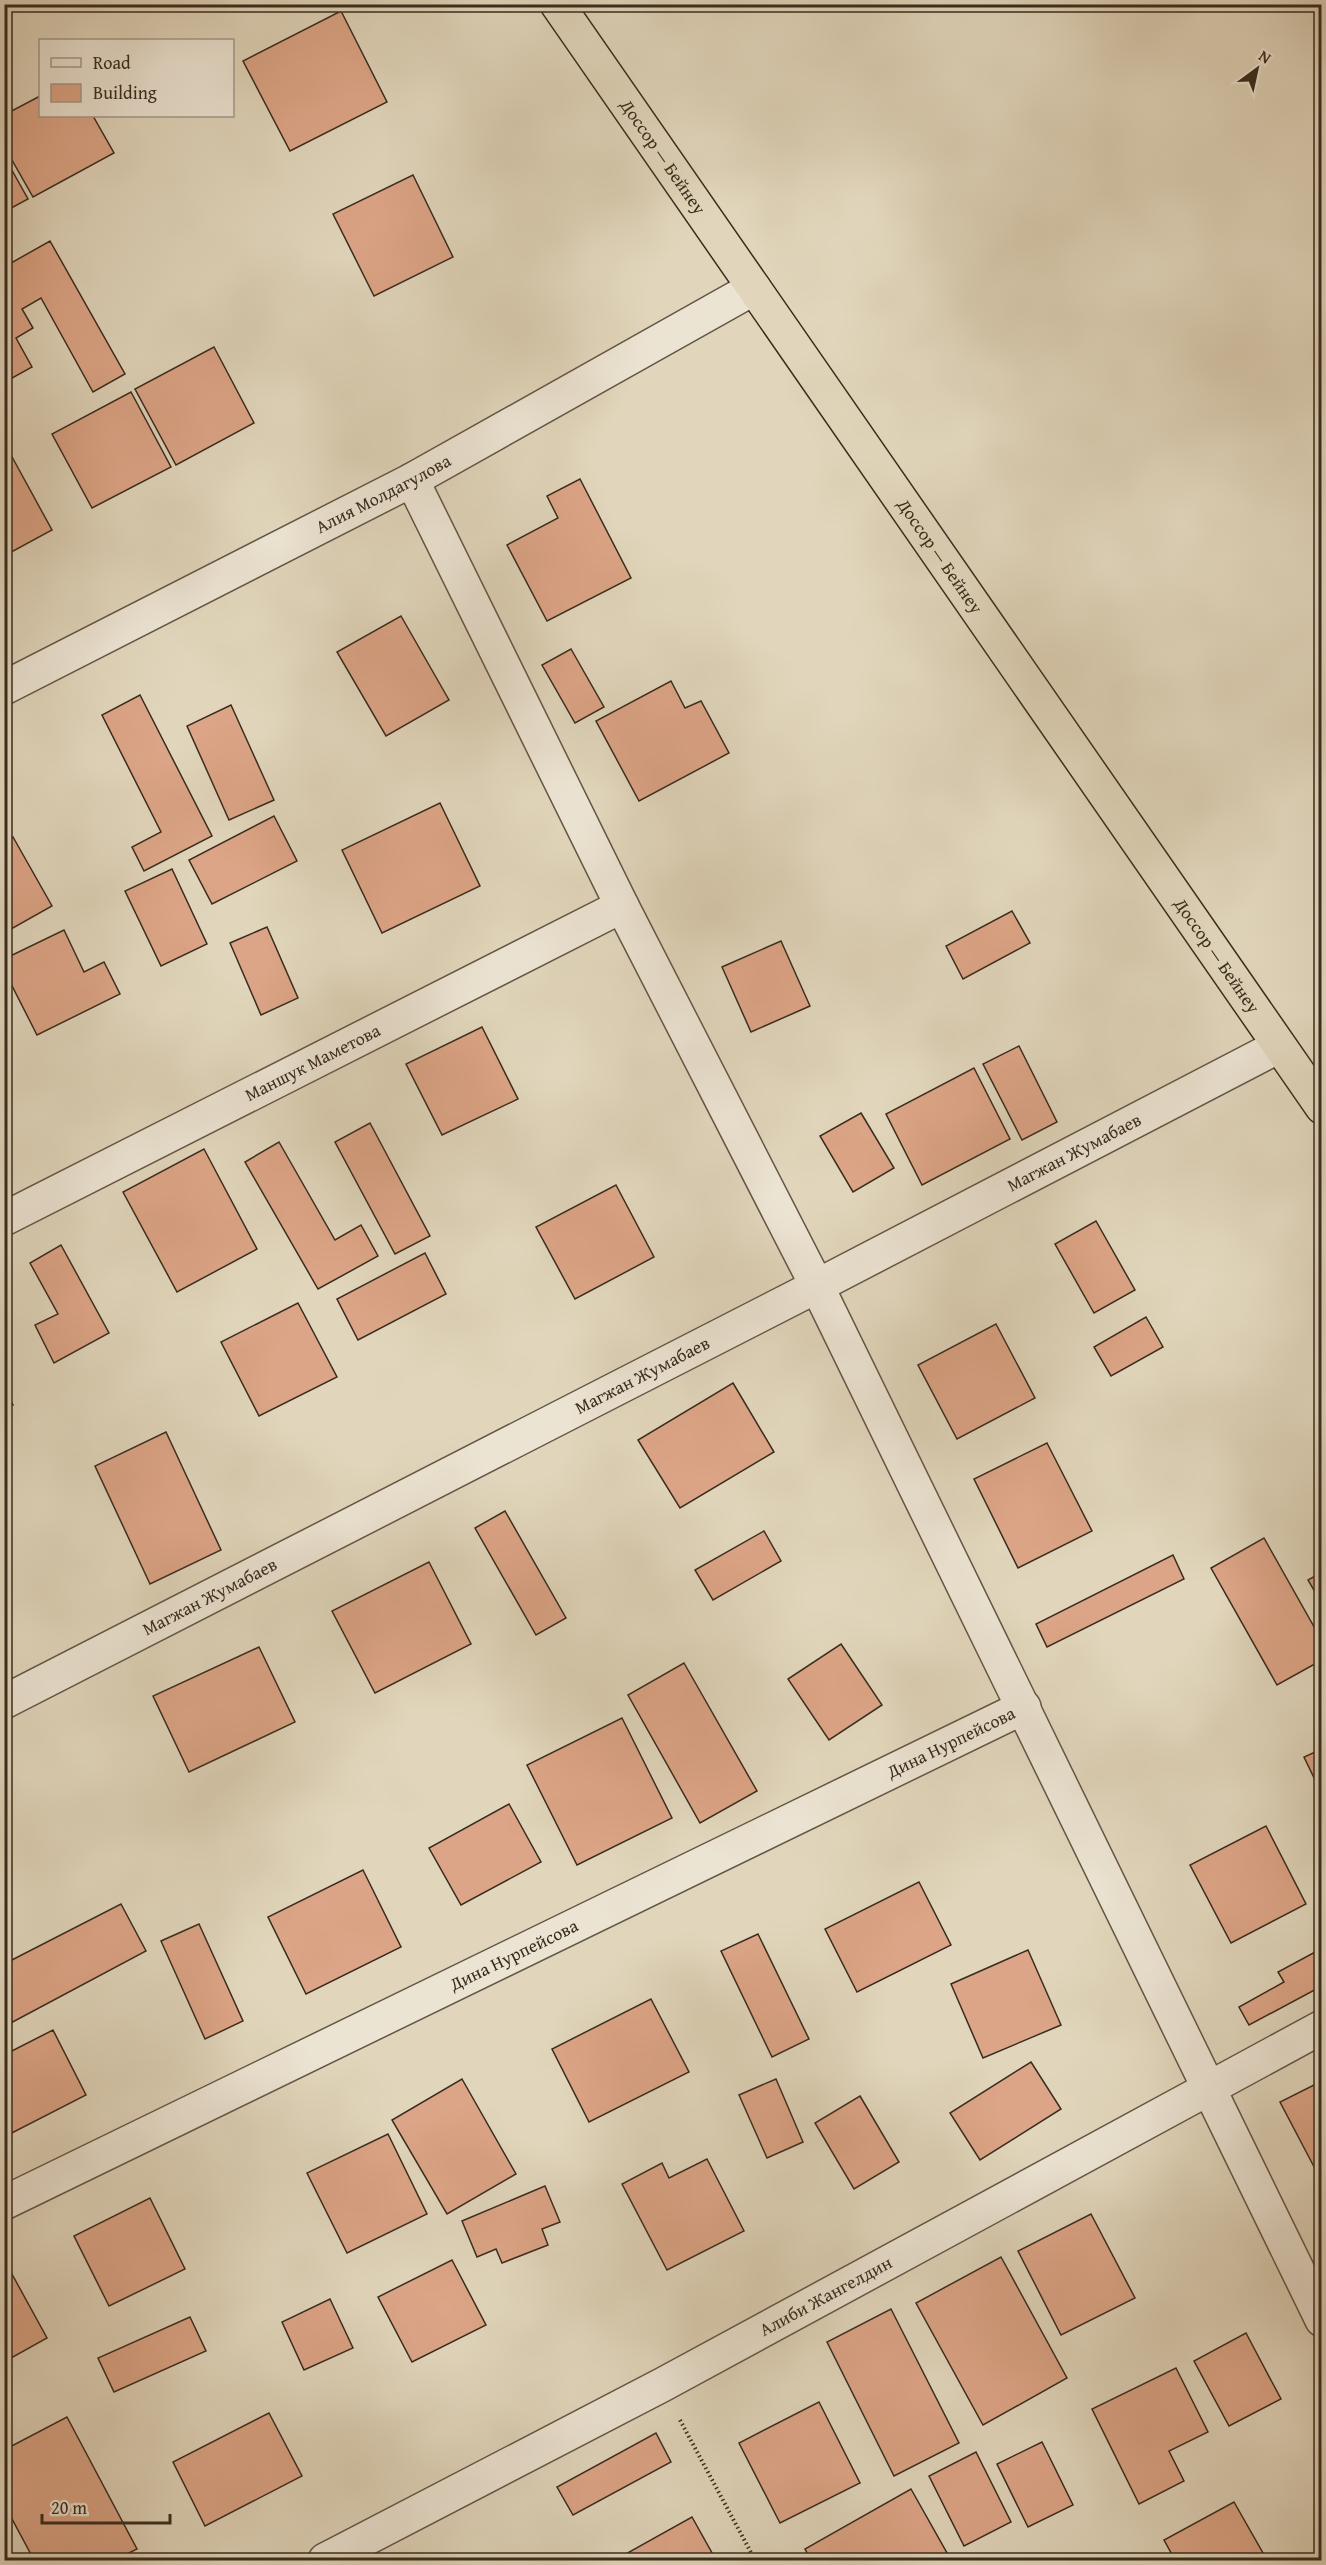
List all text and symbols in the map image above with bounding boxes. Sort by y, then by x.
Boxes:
legend [39,39,234,117]
north arrow [1227,39,1287,99]
text: N [1254,43,1276,70]
text: Road [93,49,131,76]
text: Building [93,79,157,106]
street label: Доссор — Бейнеу [613,93,713,220]
street label: Алия Молдагулова [311,447,456,540]
street label: Доссор — Бейнеу [890,492,990,619]
street label: Доссор — Бейнеу [1167,891,1267,1018]
street label: Маншук Маметова [240,1016,385,1108]
street label: Магжан Жумабаев [1002,1106,1146,1198]
street label: Магжан Жумабаев [570,1329,714,1421]
street label: Магжан Жумабаев [137,1550,282,1642]
street label: Дина Нурпейсова [881,1699,1020,1785]
street label: Дина Нурпейсова [444,1912,583,1998]
street label: Алиби Жангелдин [754,2249,897,2343]
scale bar [42,2487,170,2525]
text: 20 m [51,2494,87,2521]

